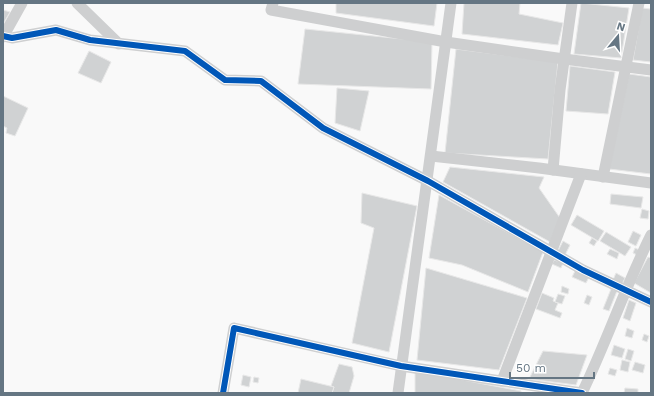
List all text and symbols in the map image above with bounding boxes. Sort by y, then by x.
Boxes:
north arrow [598,16,638,56]
text: N [615,20,627,34]
scale bar [510,354,594,380]
text: 50 m [516,361,546,375]

